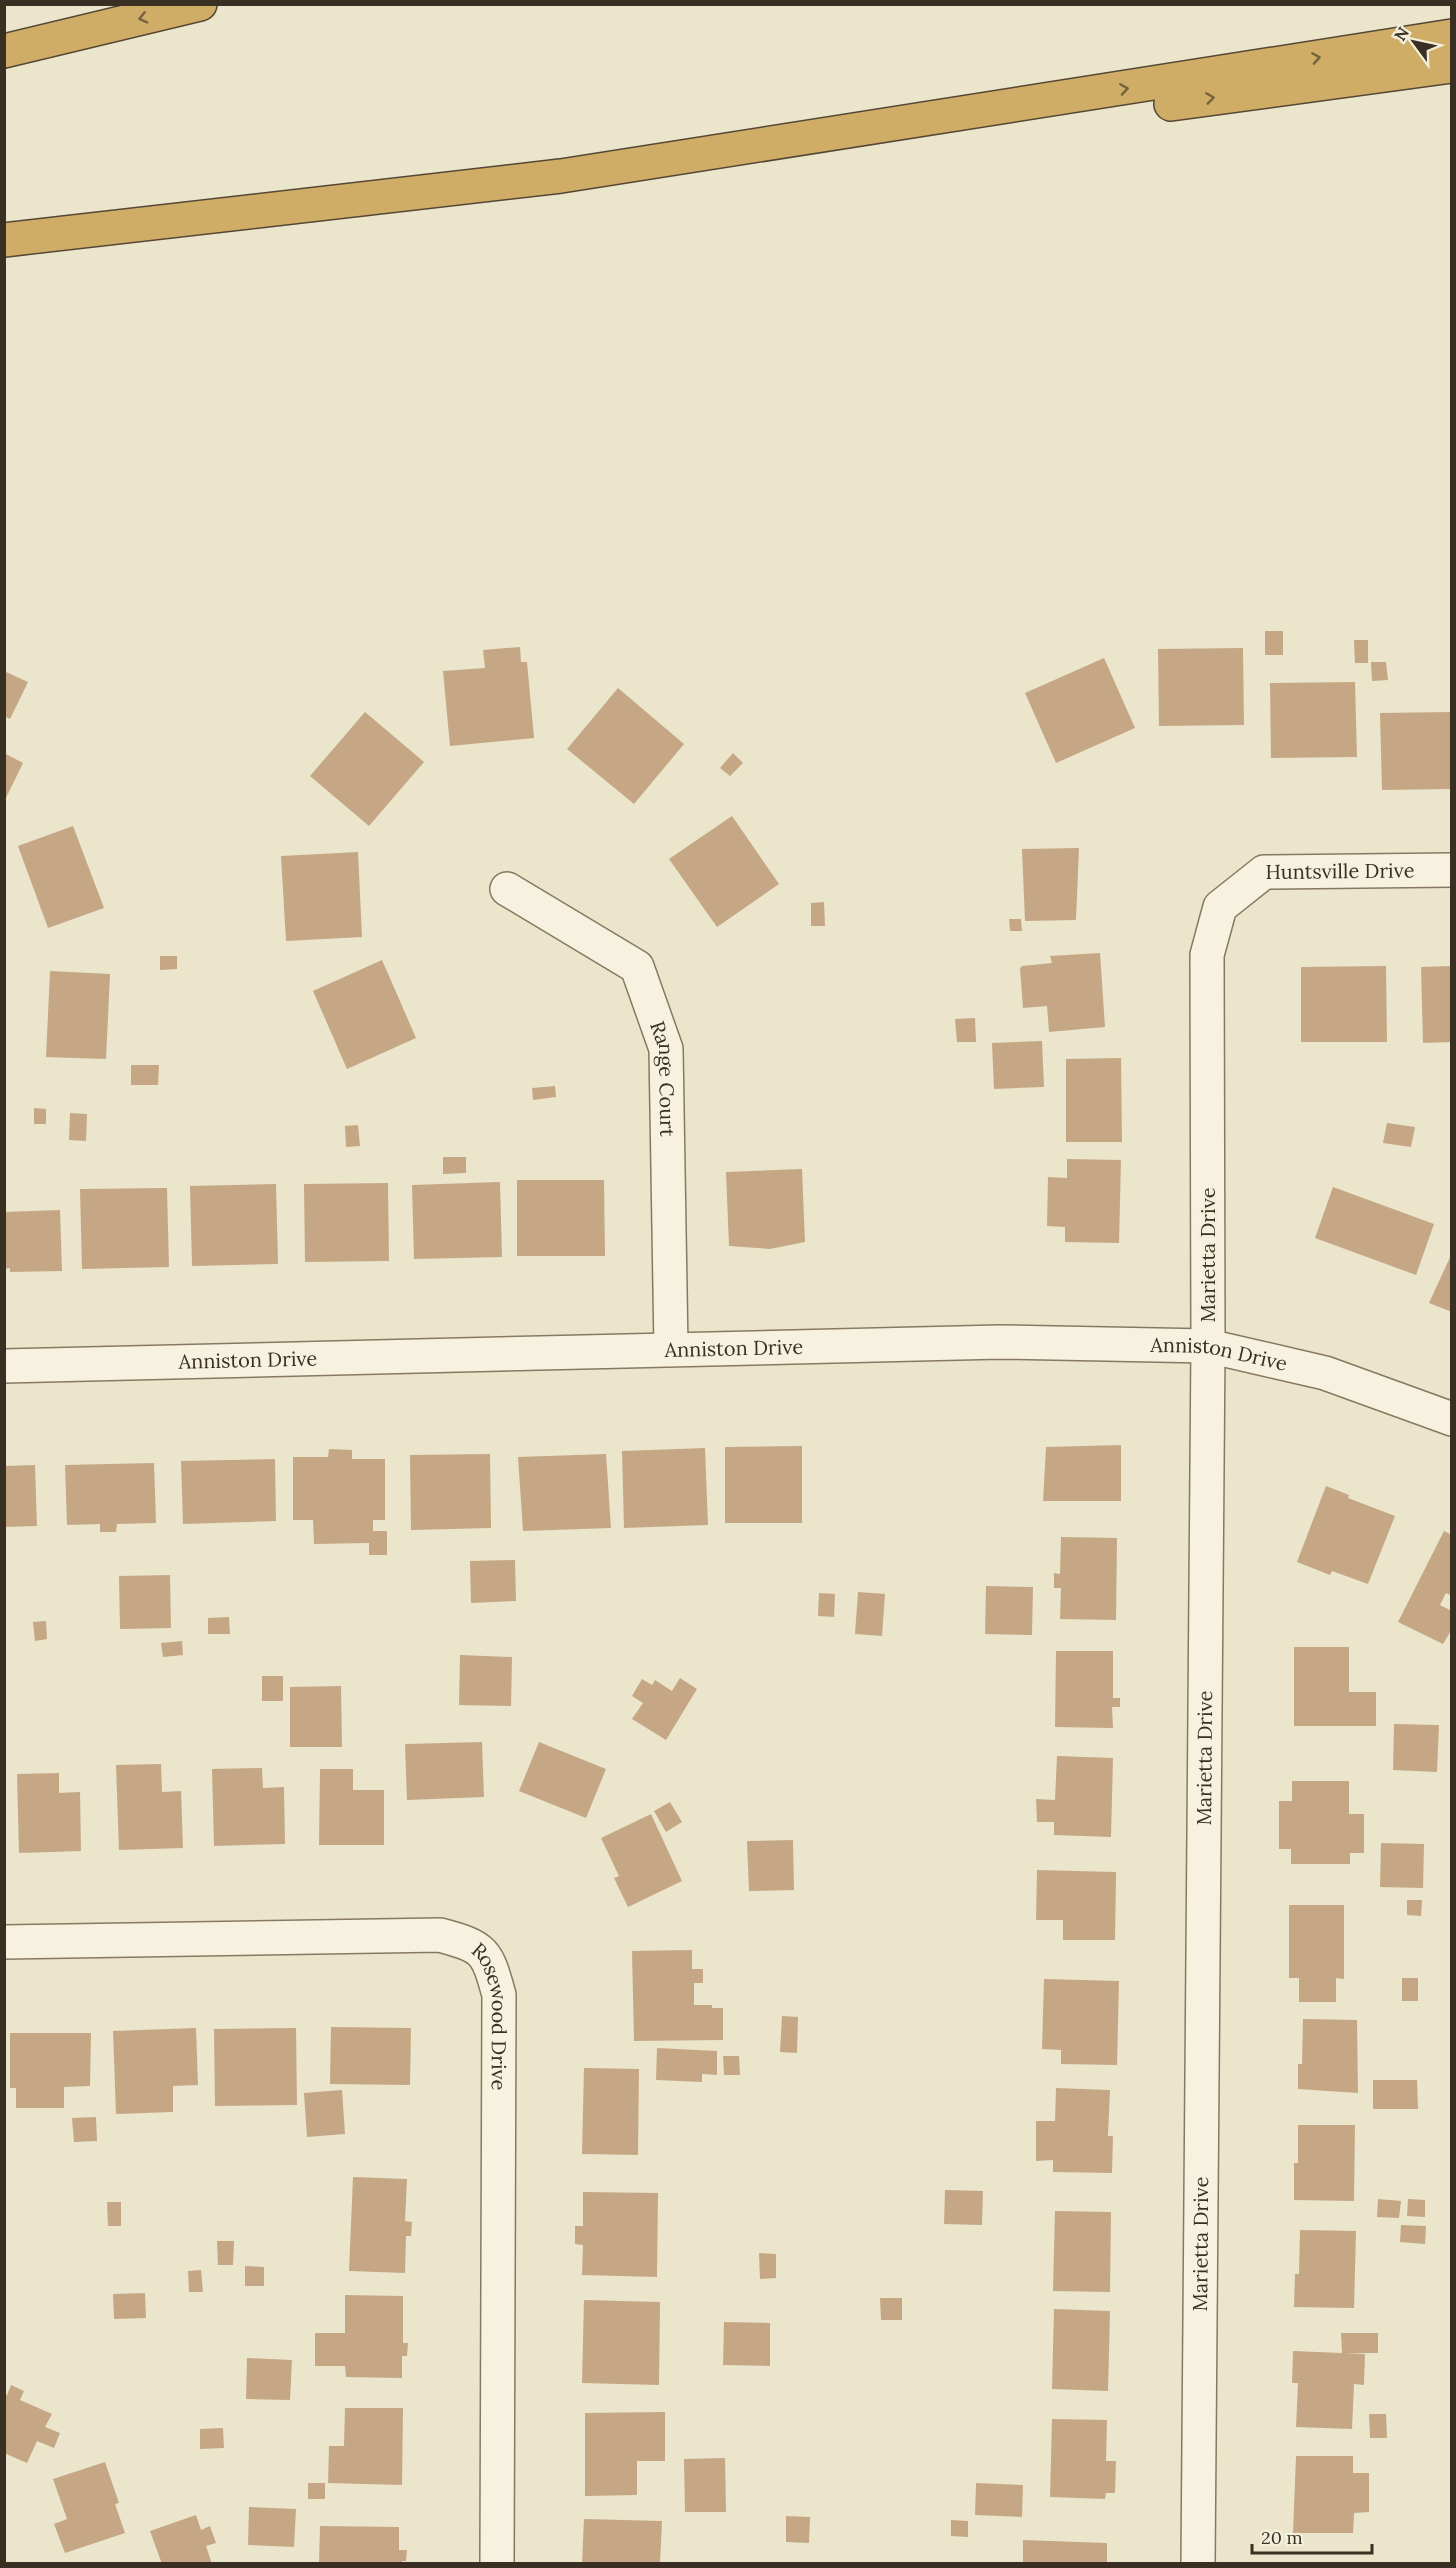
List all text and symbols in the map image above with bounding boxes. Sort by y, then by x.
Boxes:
one-way arrow [138,11,148,24]
north arrow [1384,12,1444,72]
text: N [1390,23,1413,44]
one-way arrow [1311,52,1321,65]
one-way arrow [1119,83,1128,95]
one-way arrow [1205,93,1214,105]
street label: Huntsville Drive [1265,857,1415,884]
street label: Range Court [645,1018,680,1137]
street label: Marietta Drive [1195,1187,1220,1322]
street label: Anniston Drive [1149,1332,1290,1376]
street label: Anniston Drive [663,1334,804,1362]
street label: Anniston Drive [177,1345,318,1374]
street label: Marietta Drive [1191,1690,1217,1826]
street label: Rosewood Drive [467,1937,513,2091]
street label: Marietta Drive [1187,2176,1213,2312]
scale bar [1252,2517,1372,2555]
text: 20 m [1261,2526,1303,2549]

